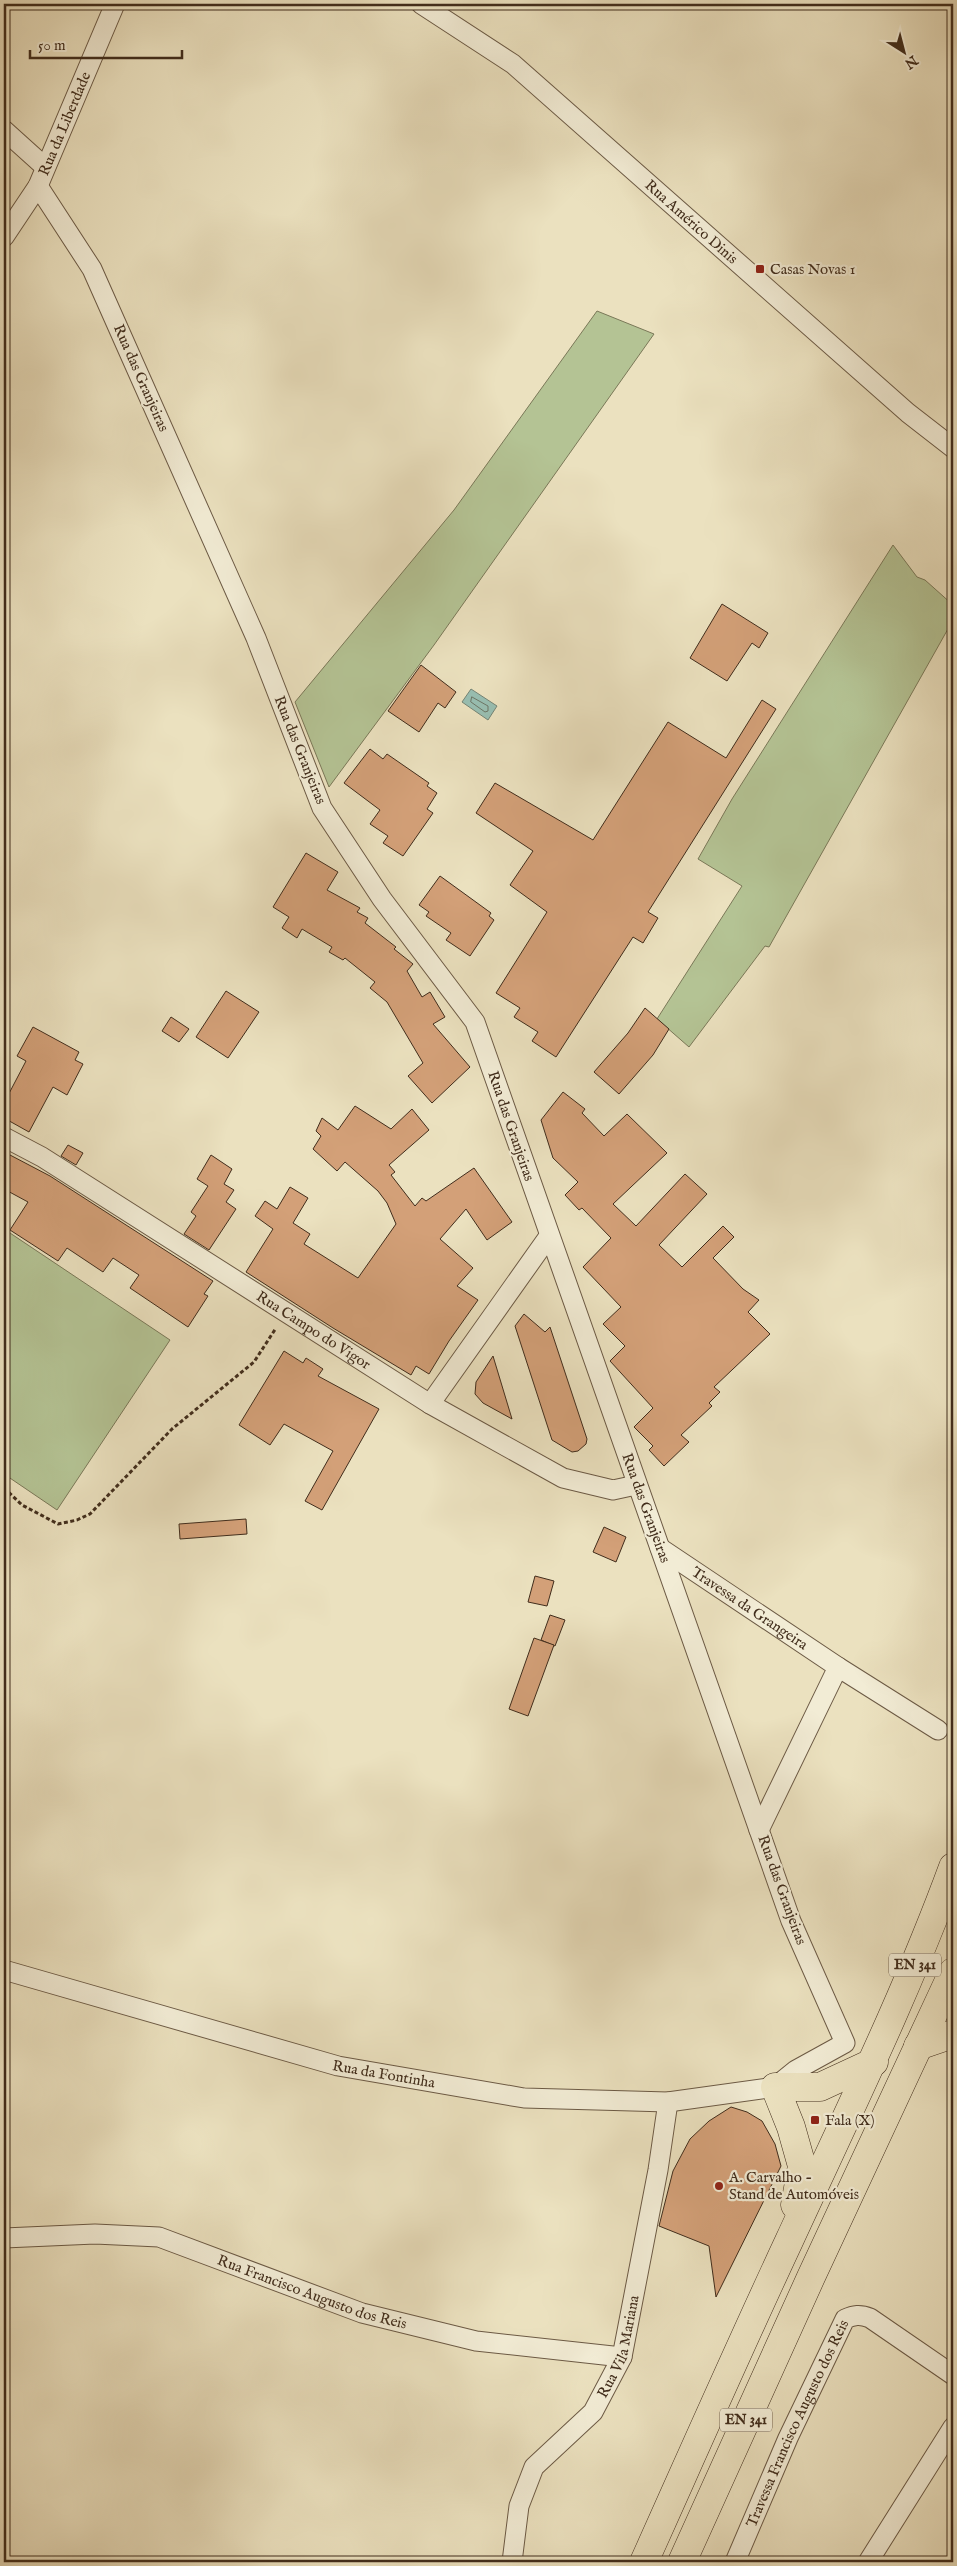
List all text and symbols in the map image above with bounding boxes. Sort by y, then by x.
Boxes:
scale bar [30,28,182,60]
north arrow [880,28,930,78]
text: 50 m [38,36,66,55]
text: N [901,50,922,73]
street label: Rua da Liberdade [34,69,95,179]
street label: Rua Américo Dinis [641,175,742,268]
place label: Casas Novas 1 [770,260,855,279]
marker: Casas Novas 1 [754,263,766,275]
street label: Rua das Granjeiras [109,321,173,435]
street label: Rua das Granjeiras [270,693,330,807]
street label: Rua das Granjeiras [483,1068,539,1184]
street label: Rua Campo do Vigor [253,1286,375,1374]
street label: Rua das Granjeiras [617,1450,675,1566]
street label: Travessa da Grangeira [688,1562,812,1654]
street label: Rua das Granjeiras [753,1832,811,1948]
road number: EN 341 [889,1954,941,1976]
street label: Rua da Fontinha [331,2056,437,2092]
place label: Fala (X) [825,2111,875,2130]
marker: Fala (X) [809,2114,821,2126]
place label: A. Carvalho - Stand de Automóveis [728,2168,859,2204]
marker: A. Carvalho - Stand de Automóveis [713,2180,725,2192]
street label: Rua Francisco Augusto dos Reis [215,2250,409,2333]
street label: Rua Vila Mariana [593,2293,643,2401]
street label: Travessa Francisco Augusto dos Reis [742,2316,853,2530]
road number: EN 341 [720,2408,772,2432]

